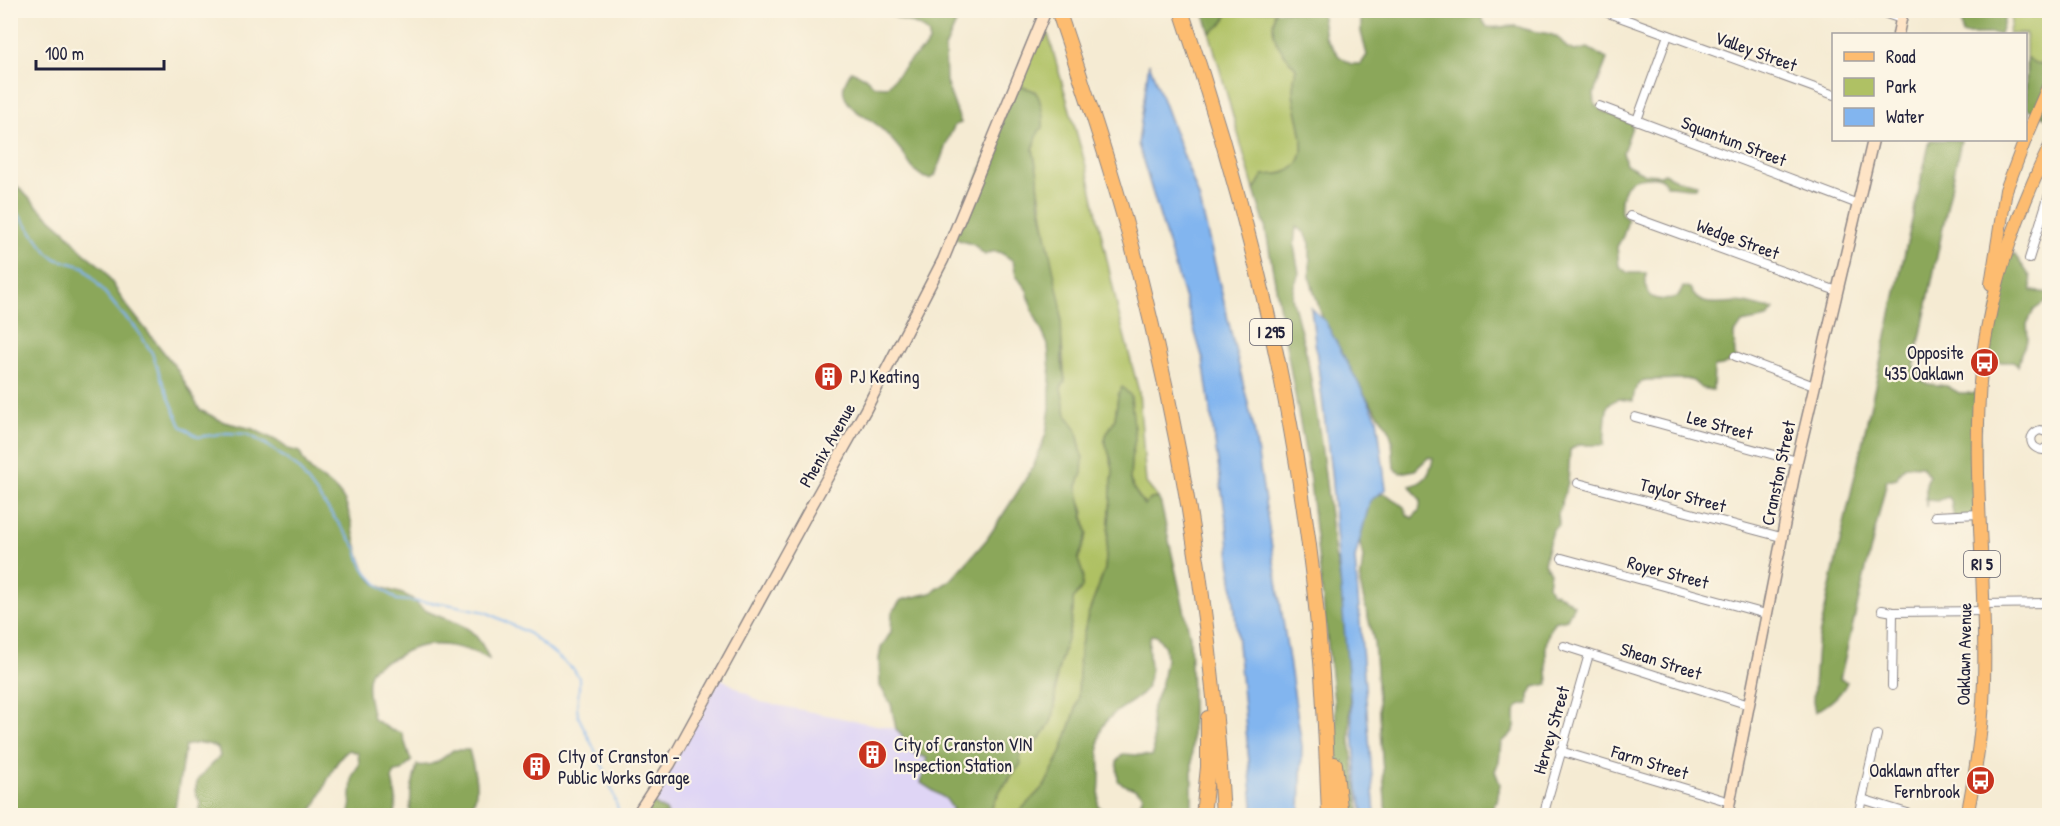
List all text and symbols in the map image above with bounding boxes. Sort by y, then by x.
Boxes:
street label: Valley Street [1711,25,1801,78]
scale bar [36,33,164,71]
legend [1832,33,2027,141]
text: 100 m [45,41,84,66]
text: Road [1886,44,1916,69]
text: Park [1886,74,1917,99]
text: Water [1886,104,1924,129]
street label: Squantum Street [1678,109,1791,173]
street label: Wedge Street [1693,212,1784,266]
road number: I 295 [1250,319,1292,345]
place label: Opposite 435 Oaklawn [1885,340,1964,386]
bus stop icon: Opposite 435 Oaklawn [1969,346,2001,378]
building icon: PJ Keating [813,360,845,392]
place label: PJ Keating [850,364,919,389]
street label: Phenix Avenue [793,398,861,492]
street label: Lee Street [1684,404,1756,446]
street label: Cranston Street [1755,418,1801,528]
street label: Taylor Street [1637,472,1730,519]
street label: Royer Street [1625,549,1712,595]
road number: RI 5 [1964,551,2000,577]
street label: Oaklawn Avenue [1951,602,1977,706]
street label: Shean Street [1617,636,1706,686]
street label: Hervey Street [1527,682,1576,777]
place label: City of Cranston VIN Inspection Station [894,732,1032,778]
building icon: City of Cranston VIN Inspection Station [857,738,889,770]
street label: Farm Street [1608,738,1692,786]
place label: CIty of Cranston - Public Works Garage [558,744,690,790]
building icon: CIty of Cranston - Public Works Garage [521,750,553,782]
place label: Oaklawn after Fernbrook [1869,758,1961,804]
bus stop icon: Oaklawn after Fernbrook [1965,764,1997,796]

